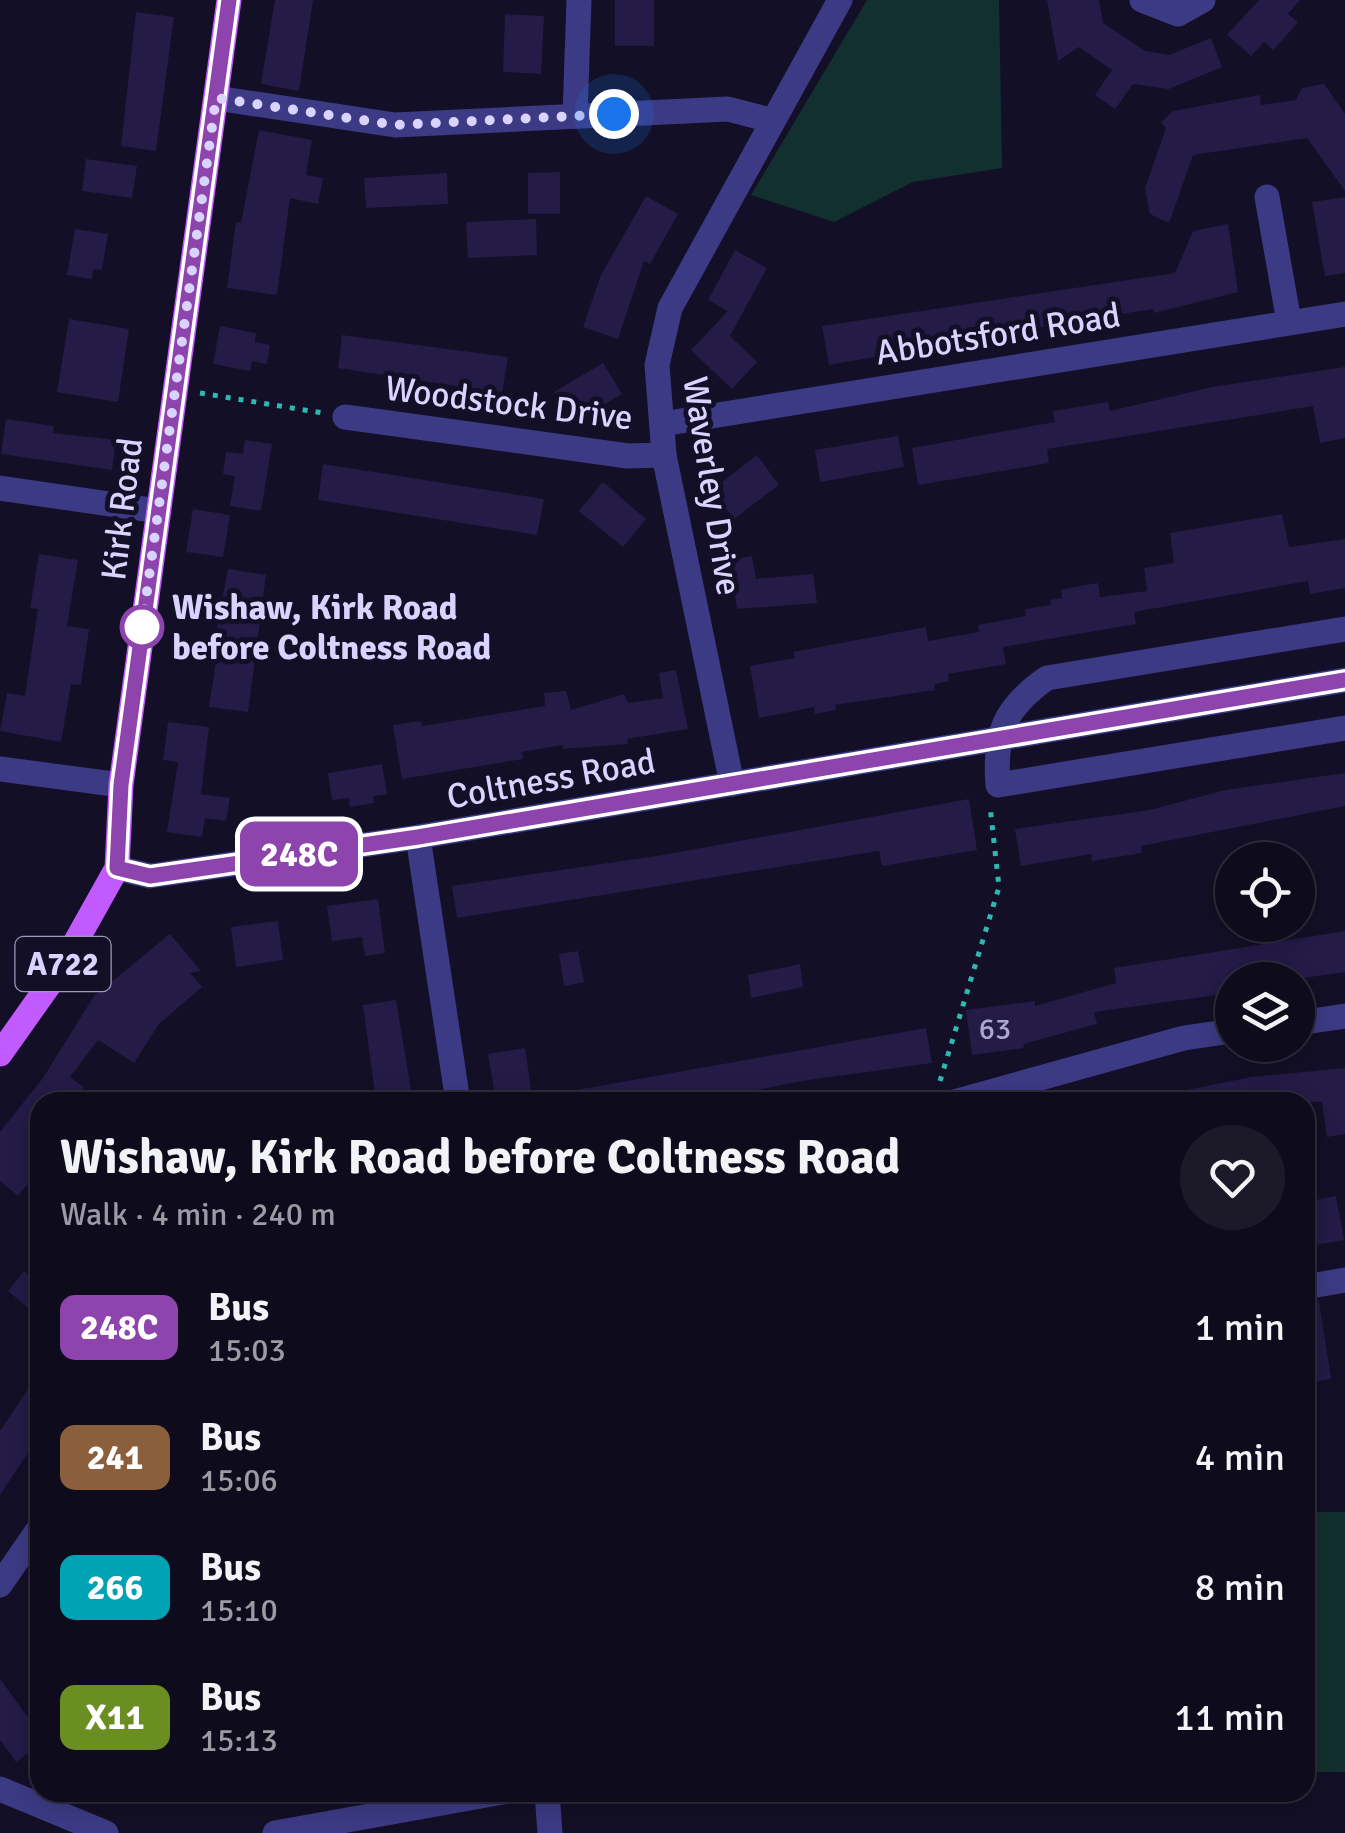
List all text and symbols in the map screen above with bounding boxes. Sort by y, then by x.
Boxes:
your location [589,89,639,139]
street label: Abbotsford Road [873,293,1123,375]
street label: Woodstock Drive [383,366,635,440]
street label: Waverley Drive [673,374,751,598]
street label: Kirk Road [92,435,152,583]
place label: Wishaw, Kirk Road before Coltness Road [172,586,491,669]
marker: Wishaw, Kirk Road before Coltness Road [121,606,163,648]
street label: Coltness Road [443,740,659,818]
line badge: 248C [229,822,369,886]
text: 248C [260,833,338,876]
map controls [1215,842,1315,1062]
button: locate [1215,842,1315,942]
road number: A722 [15,937,110,991]
button: layers [1215,962,1315,1062]
house number: 63 [979,1011,1011,1048]
button: heart [1180,1125,1285,1230]
text: Wishaw, Kirk Road before Coltness Road [60,1128,900,1187]
text: Walk · 4 min · 240 m [60,1195,336,1234]
text: Bus [208,1284,269,1331]
text: 1 min [1195,1304,1285,1351]
text: 248C [80,1306,158,1349]
text: 15:03 [208,1331,286,1370]
text: Bus [200,1414,261,1461]
text: 4 min [1195,1434,1285,1481]
text: 241 [87,1436,143,1479]
text: 15:06 [200,1461,278,1500]
text: Bus [200,1544,261,1591]
text: 8 min [1195,1564,1285,1611]
text: 266 [87,1566,143,1609]
text: 15:10 [200,1591,278,1630]
text: Bus [200,1674,261,1721]
text: 11 min [1174,1694,1285,1741]
text: X11 [85,1696,145,1739]
text: 15:13 [200,1721,278,1760]

